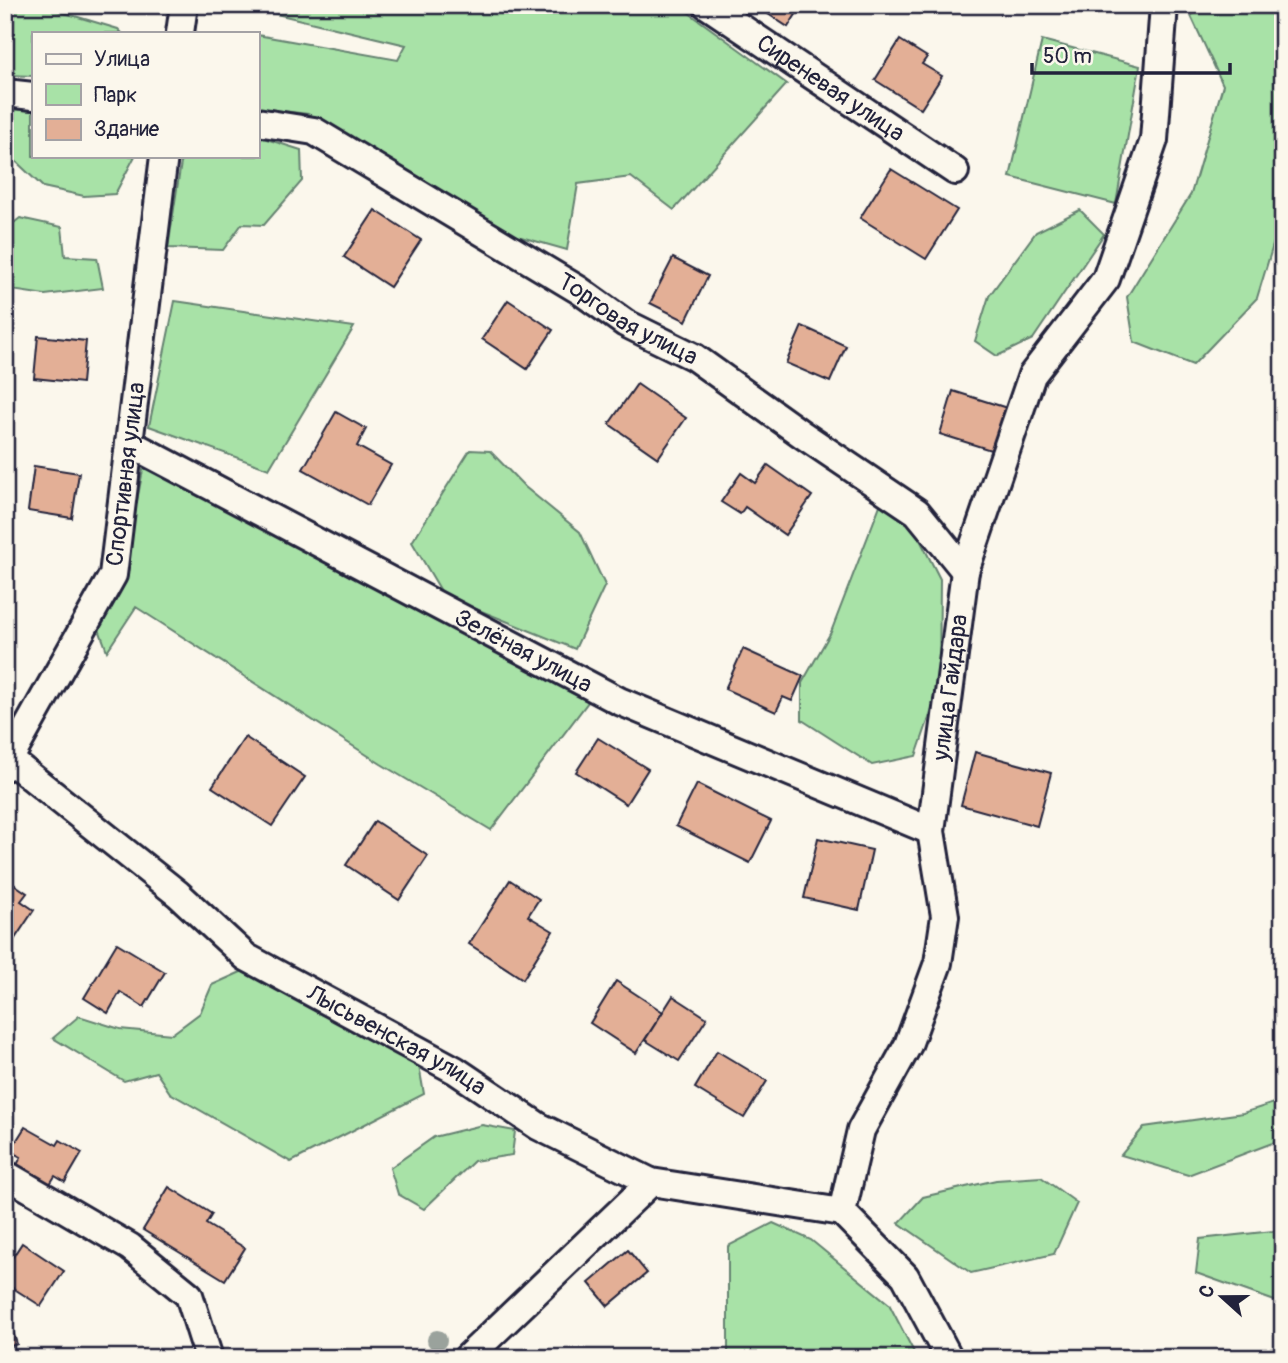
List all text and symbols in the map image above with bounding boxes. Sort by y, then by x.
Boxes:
street label: Сиреневая улица [751,28,910,148]
legend [32,32,259,158]
scale bar [1032,32,1230,76]
text: 50 m [1043,43,1092,70]
text: Улица [94,46,150,73]
text: Парк [94,82,137,109]
text: Здание [94,116,160,143]
street label: Торговая улица [553,267,703,372]
street label: Спортивная улица [100,380,151,568]
street label: Зелёная улица [450,603,597,699]
street label: улица Гайдара [926,613,974,763]
street label: Лысьвенская улица [301,978,492,1102]
north arrow [1186,1262,1256,1332]
text: С [1194,1281,1220,1301]

